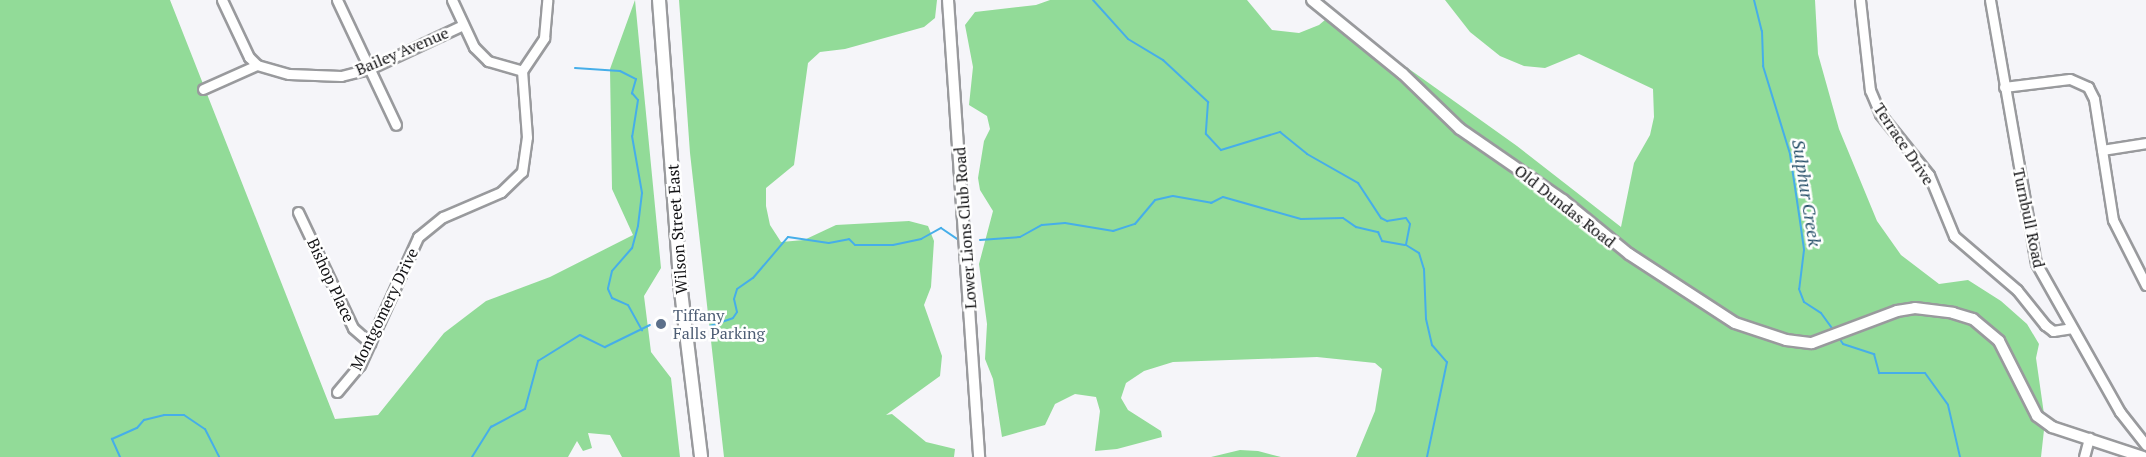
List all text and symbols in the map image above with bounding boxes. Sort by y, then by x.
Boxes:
street label: Bailey Avenue [352,23,452,79]
street label: Terrace Drive [1870,99,1938,189]
water label: Sulphur Creek [1788,138,1826,248]
street label: Lower Lions Club Road [950,146,980,310]
street label: Old Dundas Road [1511,161,1619,251]
street label: Wilson Street East [663,163,691,295]
street label: Turnbull Road [2009,166,2049,270]
street label: Bishop Place [303,235,359,325]
street label: Montgomery Drive [346,245,422,373]
place label: Tiffany Falls Parking [673,305,765,343]
marker: Tiffany Falls Parking [654,317,668,331]

